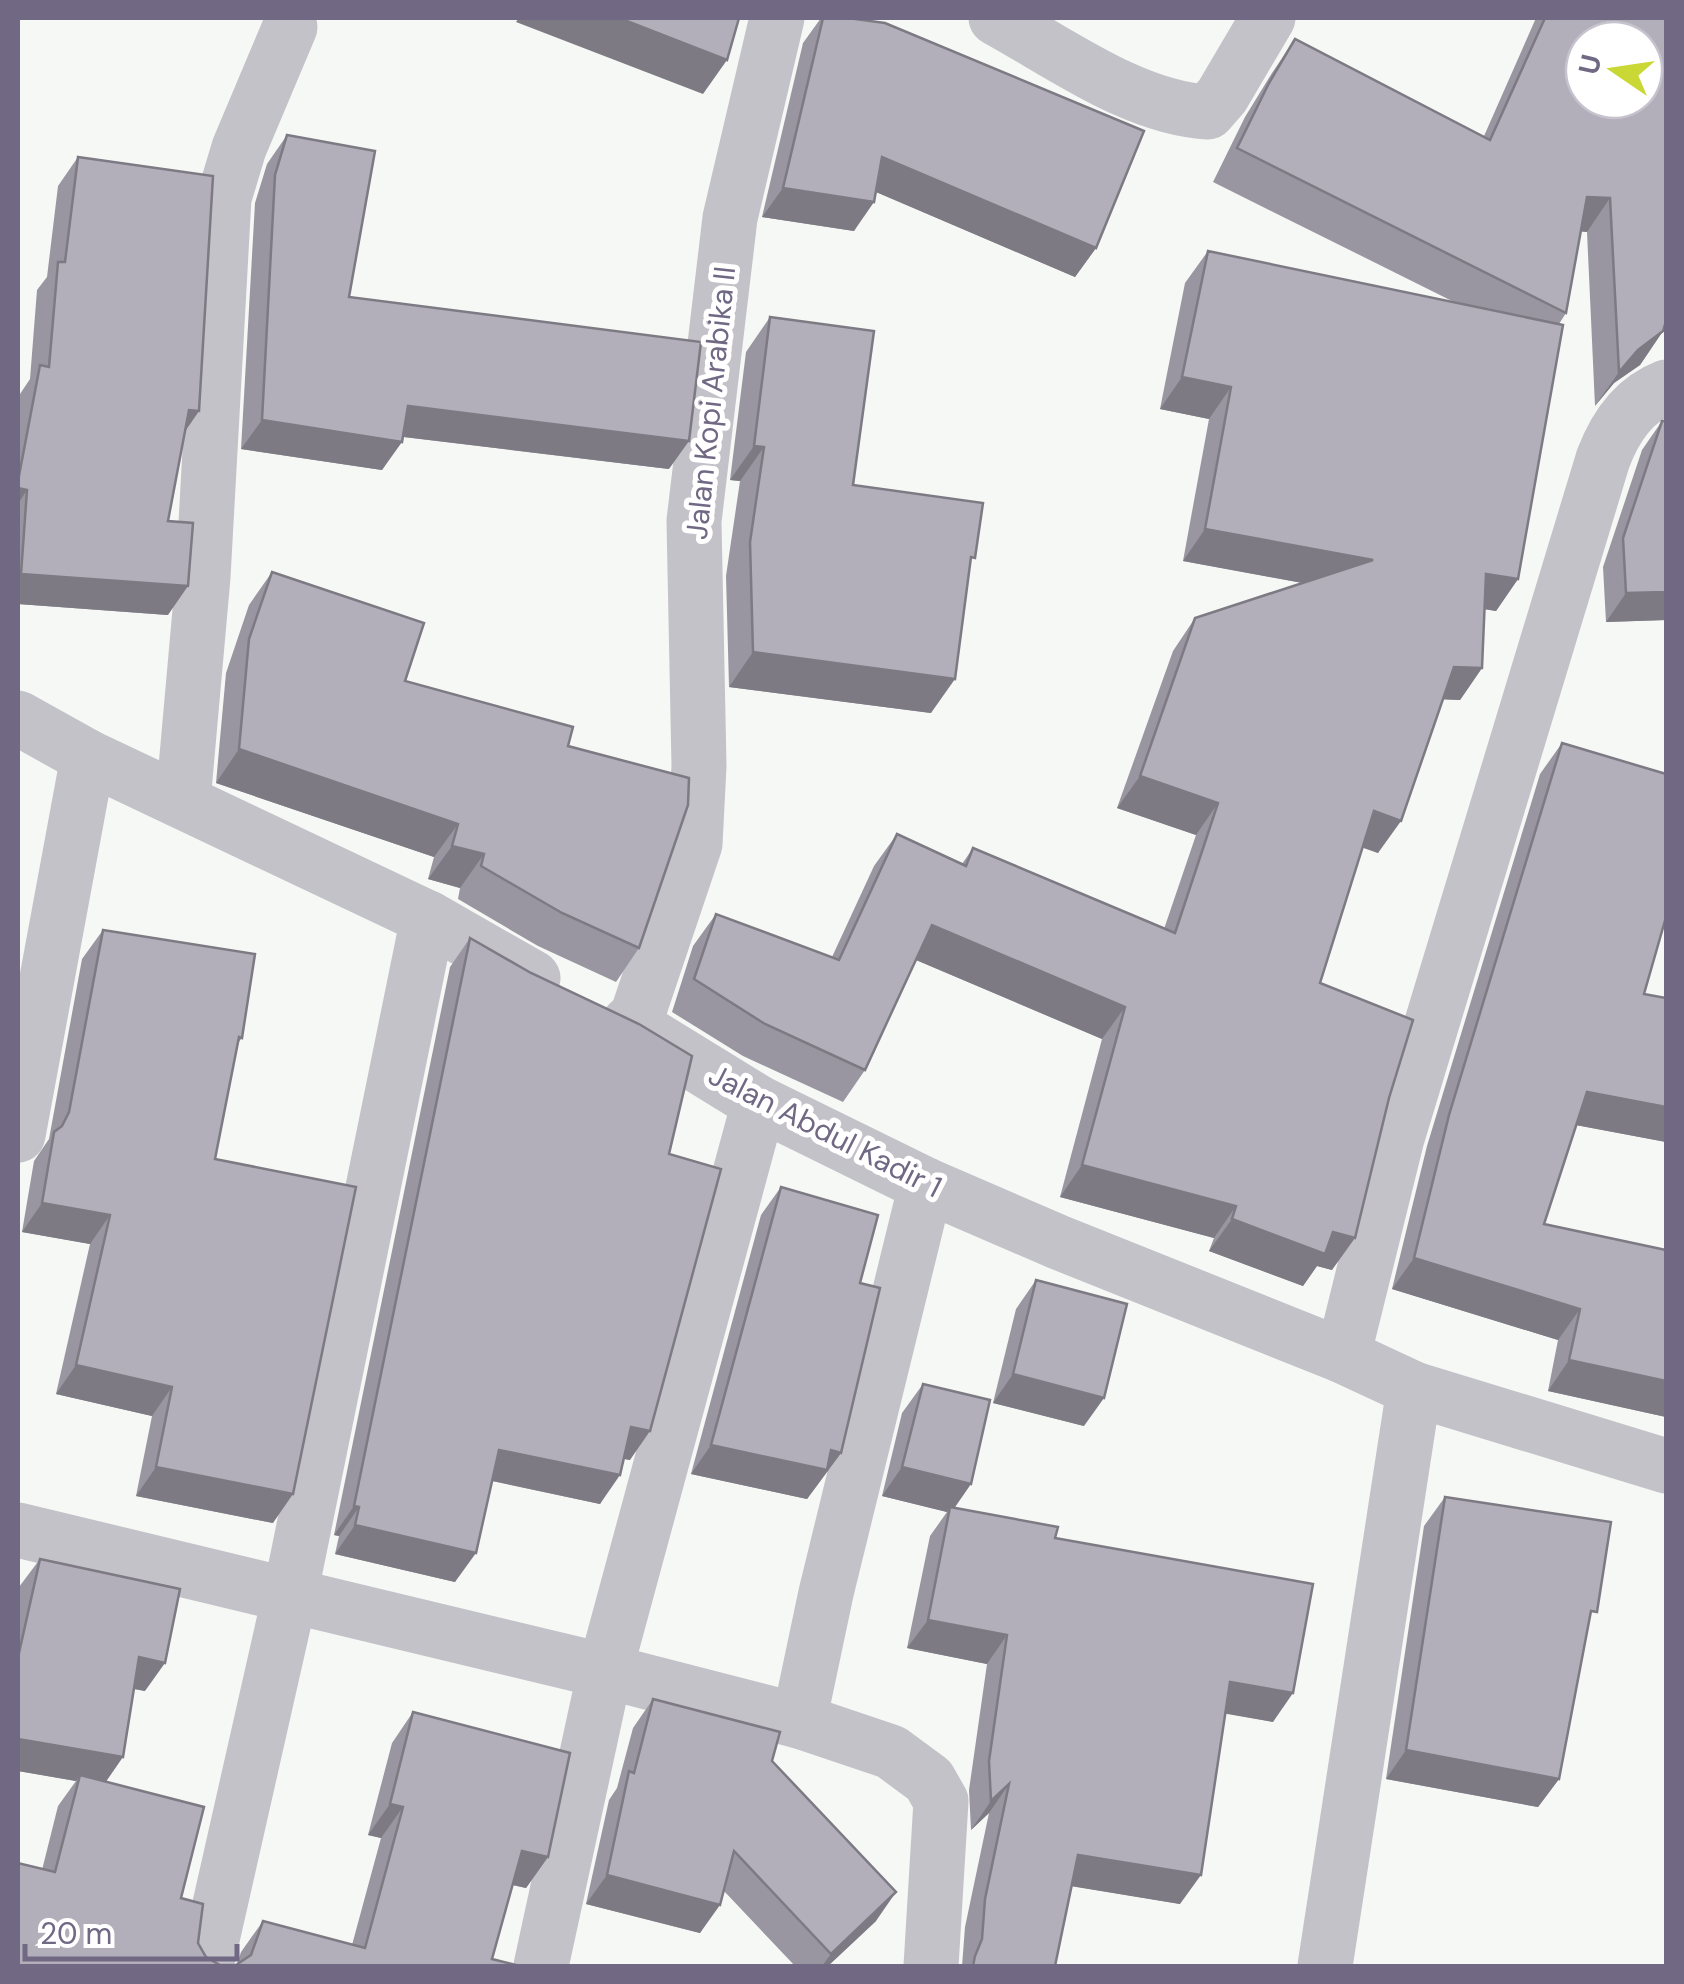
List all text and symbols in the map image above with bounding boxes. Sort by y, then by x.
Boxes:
north arrow [1564,20,1664,120]
text: U [1570,51,1610,78]
street label: Jalan Kopi Arabika II [677,264,744,541]
street label: Jalan Abdul Kadir 1 [702,1055,948,1206]
scale bar [25,1899,238,1961]
text: 20 m [40,1914,112,1953]

